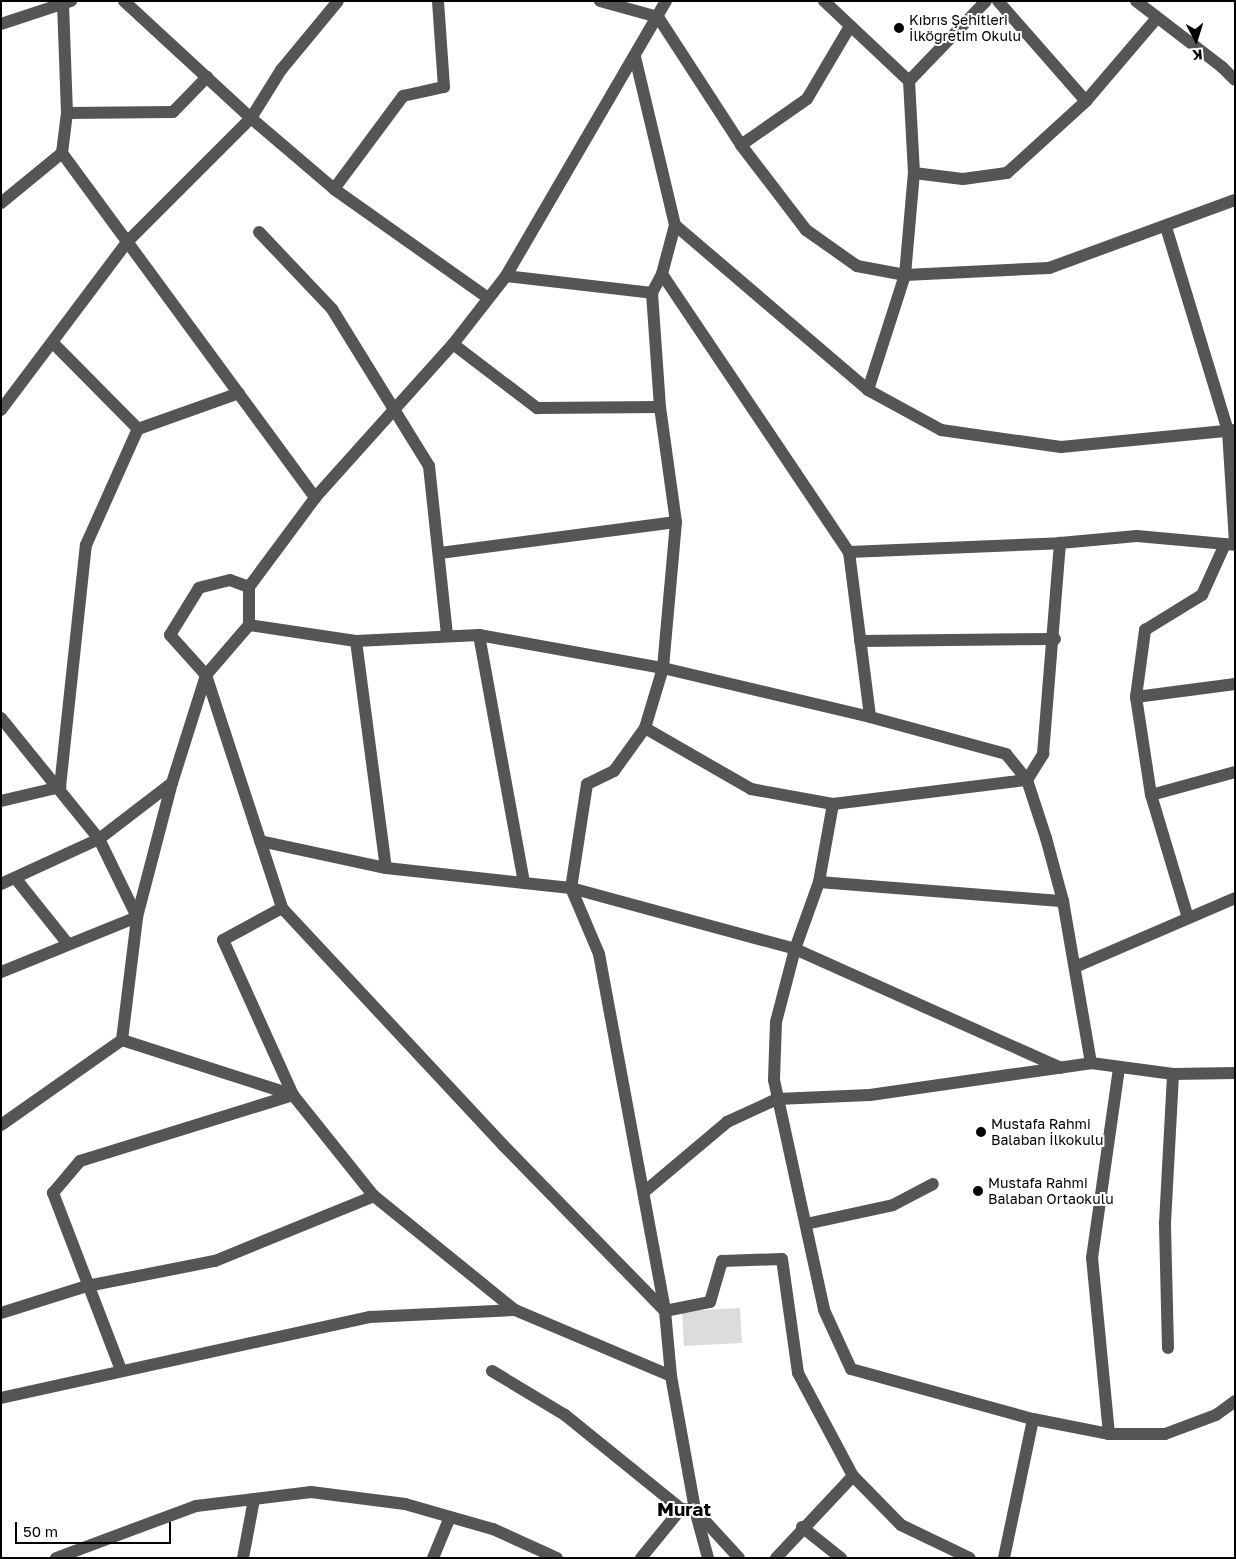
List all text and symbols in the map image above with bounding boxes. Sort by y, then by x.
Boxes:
place label: Kıbrıs Şehitleri İlköğretim Okulu [909,12,1021,44]
north arrow [1171,15,1221,65]
marker: Kıbrıs Şehitleri İlköğretim Okulu [893,22,905,34]
text: K [1192,47,1203,64]
place label: Mustafa Rahmi Balaban İlkokulu [991,1116,1104,1148]
marker: Mustafa Rahmi Balaban İlkokulu [975,1126,987,1138]
place label: Mustafa Rahmi Balaban Ortaokulu [988,1175,1114,1208]
marker: Mustafa Rahmi Balaban Ortaokulu [972,1185,984,1197]
district label: Murat [657,1498,711,1520]
scale bar [18,1512,174,1544]
text: 50 m [23,1522,58,1540]

